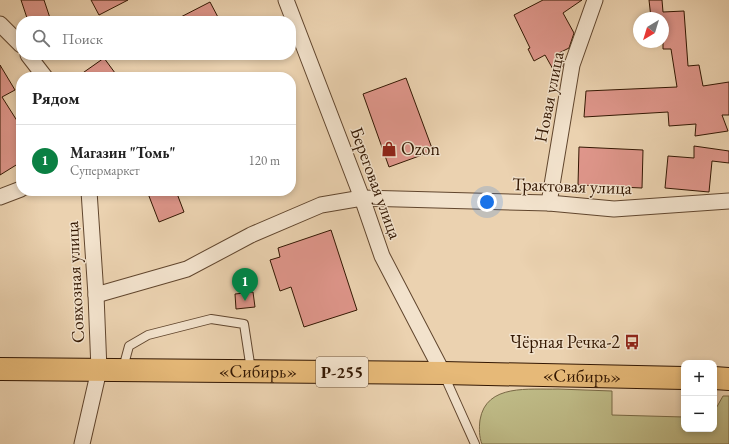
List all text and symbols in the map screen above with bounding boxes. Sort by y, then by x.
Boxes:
north arrow [633,12,669,48]
search box [16,16,296,60]
icon: search [30,27,52,49]
text: Поиск [62,29,103,48]
street label: Новая улица [528,49,569,144]
text: Рядом [32,87,80,109]
street label: Береговая улица [346,124,408,243]
place label: Ozon [401,137,440,160]
shop icon: Ozon [380,140,398,158]
text: Магазин "Томь" [70,143,175,162]
text: 1 [42,152,48,169]
text: 120 m [249,152,280,169]
text: Супермаркет [70,162,140,179]
street label: Трактовая улица [512,172,633,199]
your location [477,192,497,212]
street label: Совхозная улица [60,220,89,344]
pin: 1 [232,268,258,301]
place label: Чёрная Речка-2 [510,330,620,353]
bus stop icon: Чёрная Речка-2 [623,333,641,351]
road number: Р-255 [316,357,368,387]
street label: «Сибирь» [219,359,297,383]
map controls [681,360,717,432]
button: + [681,360,717,396]
street label: «Сибирь» [543,363,621,388]
button: − [681,396,717,432]

